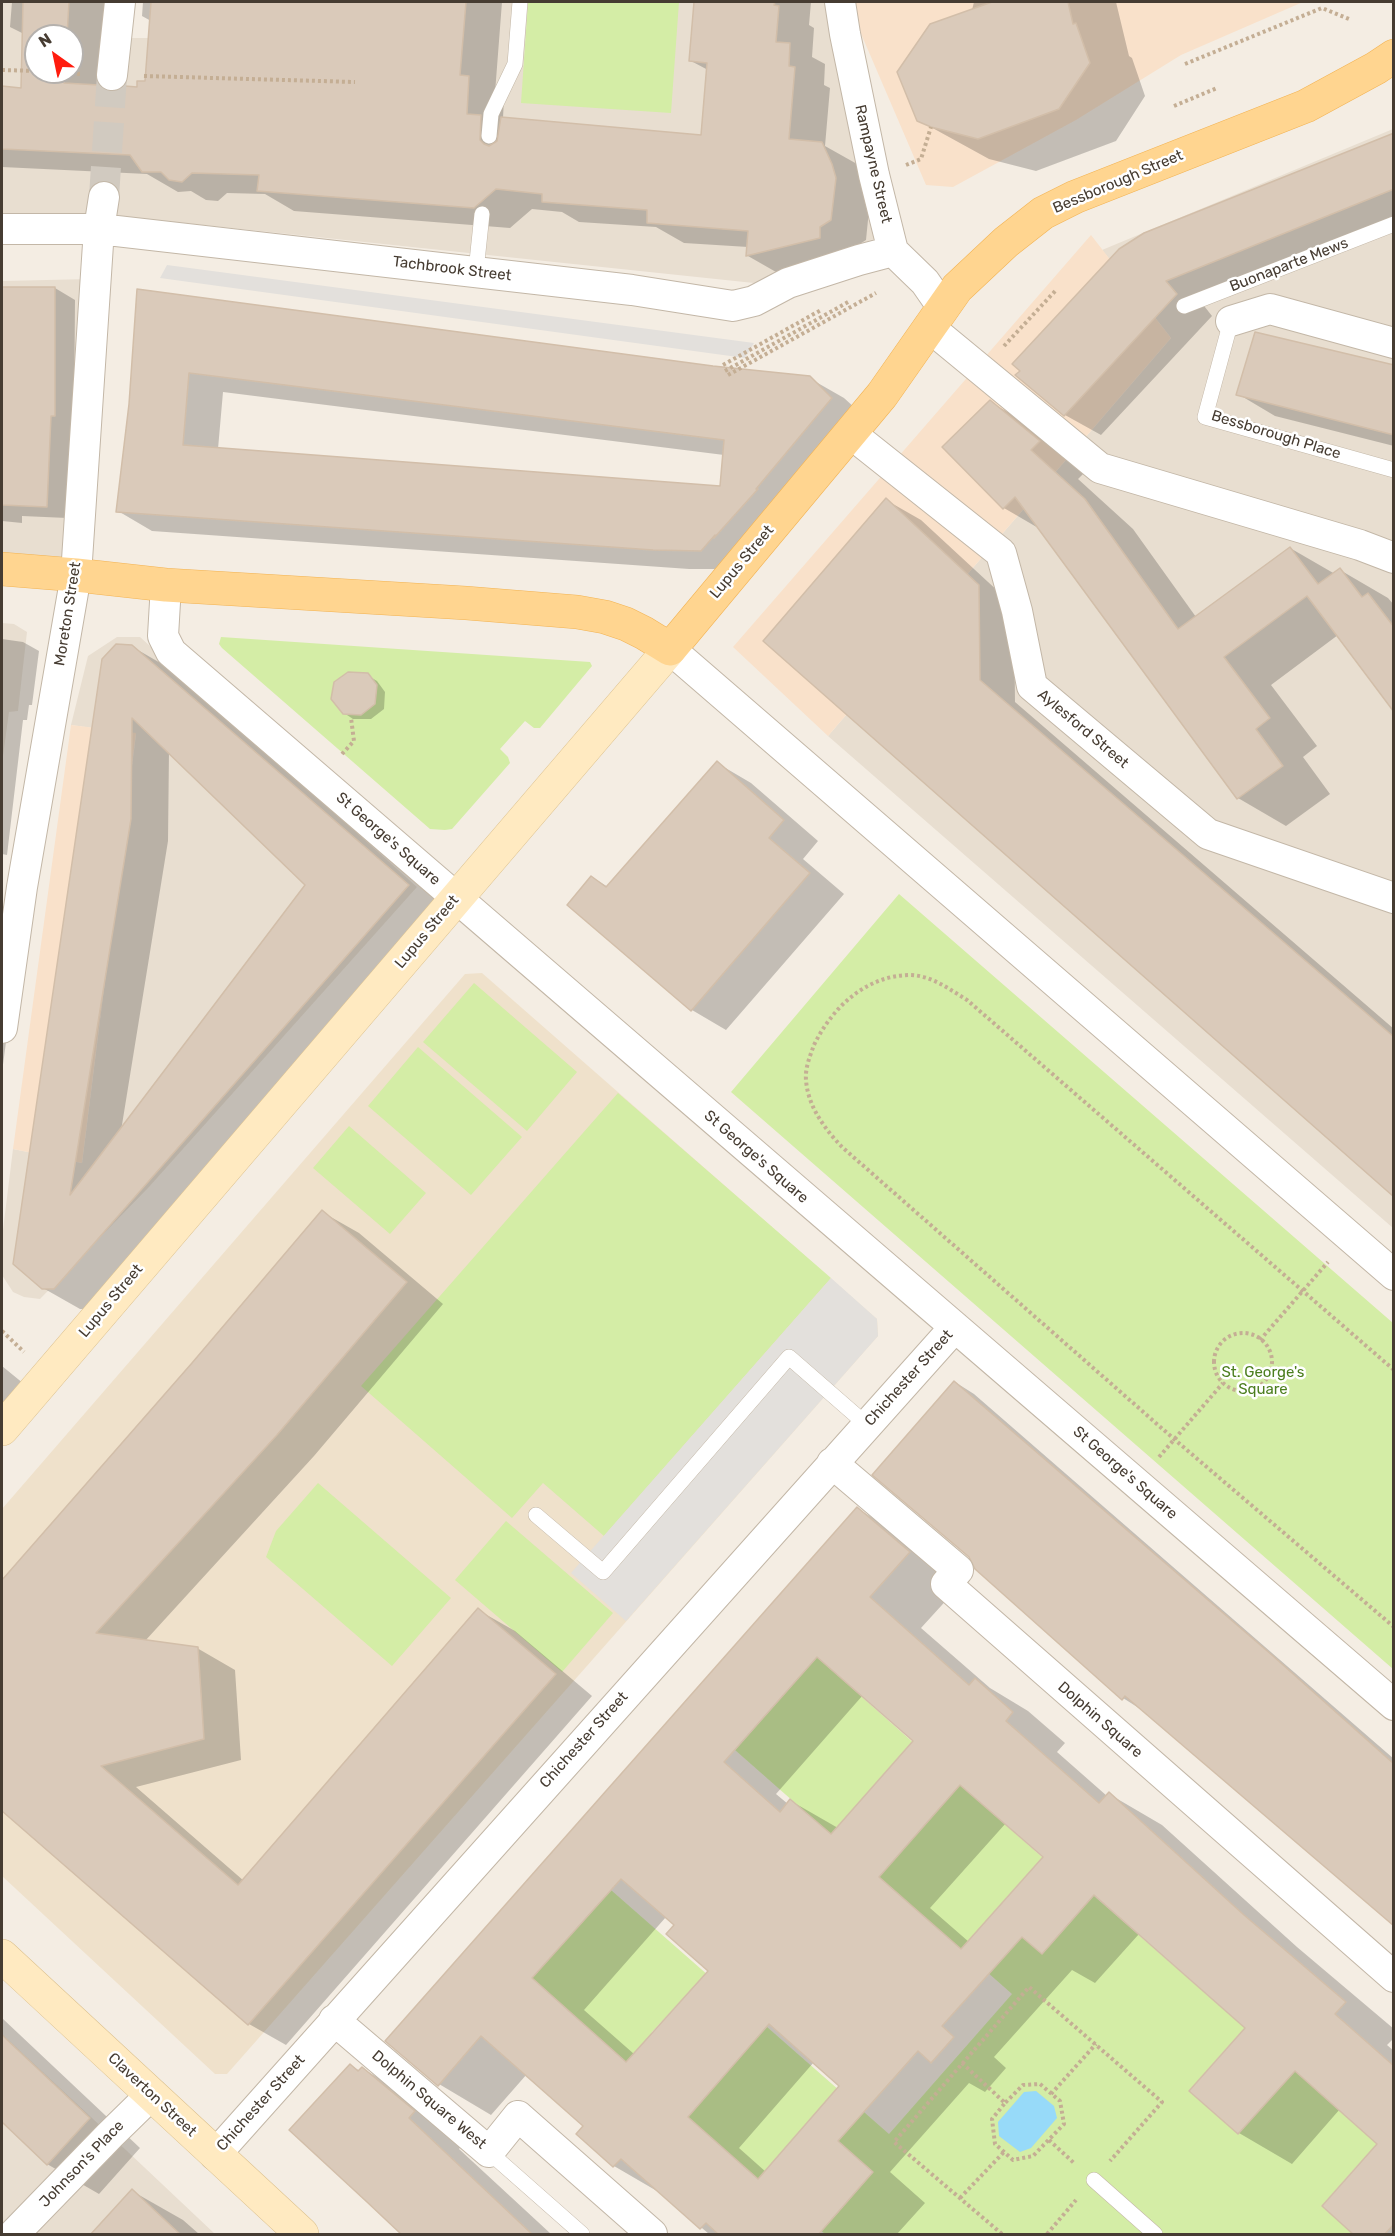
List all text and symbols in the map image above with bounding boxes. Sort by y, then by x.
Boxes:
north arrow [24,24,84,84]
text: N [35,29,55,51]
street label: Rampayne Street [851,103,895,225]
street label: Bessborough Street [1050,146,1186,218]
street label: Buonaparte Mews [1227,234,1351,296]
street label: Tachbrook Street [392,253,512,285]
street label: Bessborough Place [1209,407,1343,463]
street label: Lupus Street [706,522,778,602]
street label: Moreton Street [51,561,85,667]
street label: Aylesford Street [1034,686,1132,772]
street label: St George's Square [332,789,444,889]
street label: Lupus Street [391,892,463,972]
street label: St George's Square [700,1107,812,1207]
street label: Lupus Street [75,1261,147,1341]
street label: Chichester Street [861,1326,957,1430]
park label: St. George's Square [1222,1364,1304,1399]
street label: St George's Square [1069,1423,1181,1523]
street label: Dolphin Square [1054,1678,1146,1762]
street label: Chichester Street [536,1688,632,1792]
street label: Dolphin Square West [368,2047,490,2153]
street label: Claverton Street [104,2049,200,2141]
street label: Chichester Street [213,2051,309,2155]
street label: Johnson's Place [36,2117,128,2211]

